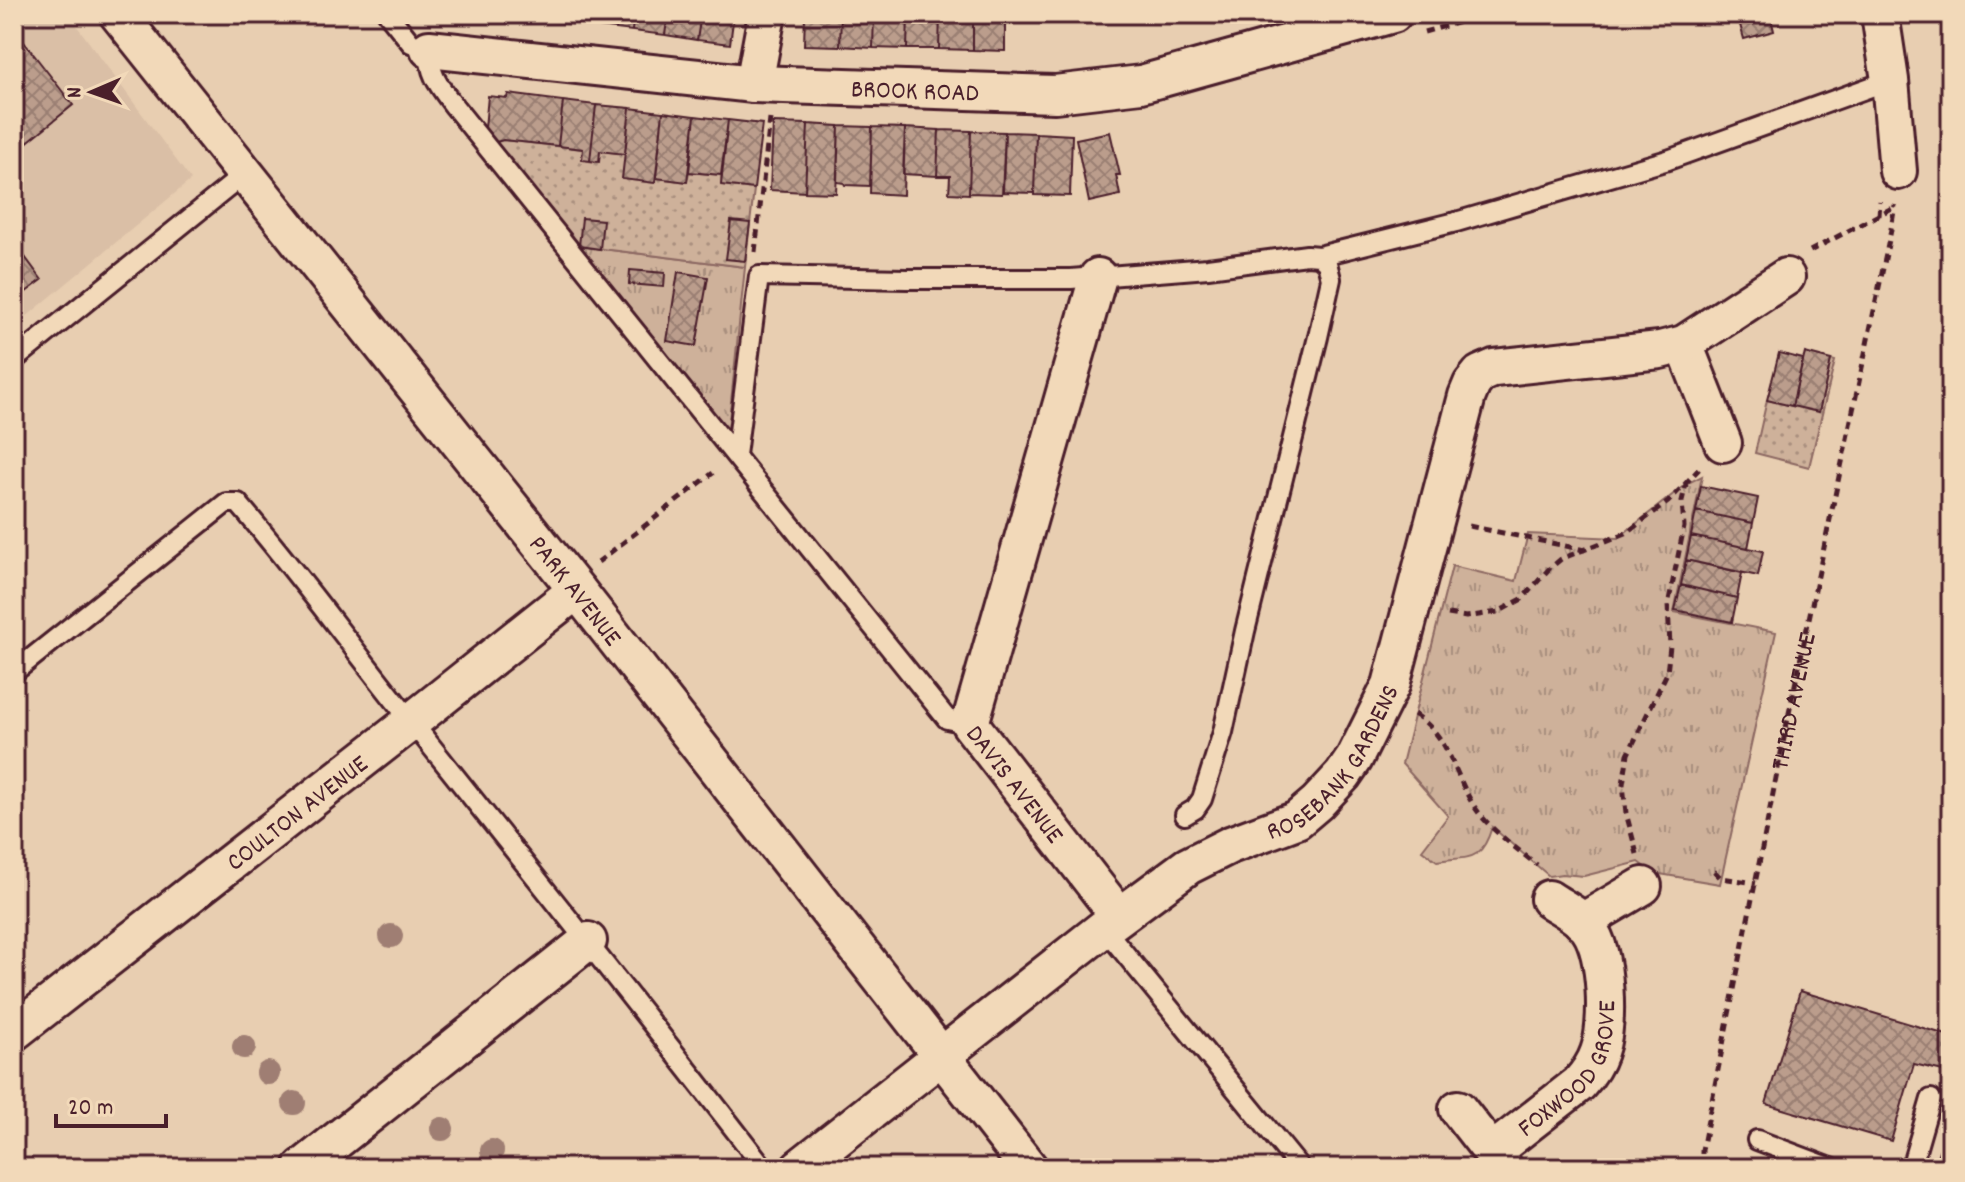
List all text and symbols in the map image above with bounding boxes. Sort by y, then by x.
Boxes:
north arrow [52,52,132,132]
street label: BROOK ROAD [850,72,980,113]
text: N [60,86,91,99]
street label: PARK AVENUE [518,528,629,655]
street label: THIRD AVENUE [1763,629,1828,774]
street label: ROSEBANK GARDENS [1262,679,1410,852]
street label: DAVIS AVENUE [955,718,1071,853]
street label: COULTON AVENUE [220,747,377,882]
street label: FOXWOOD GROVE [1511,1000,1627,1147]
scale bar [56,1078,166,1128]
text: 20 m [68,1092,114,1126]

